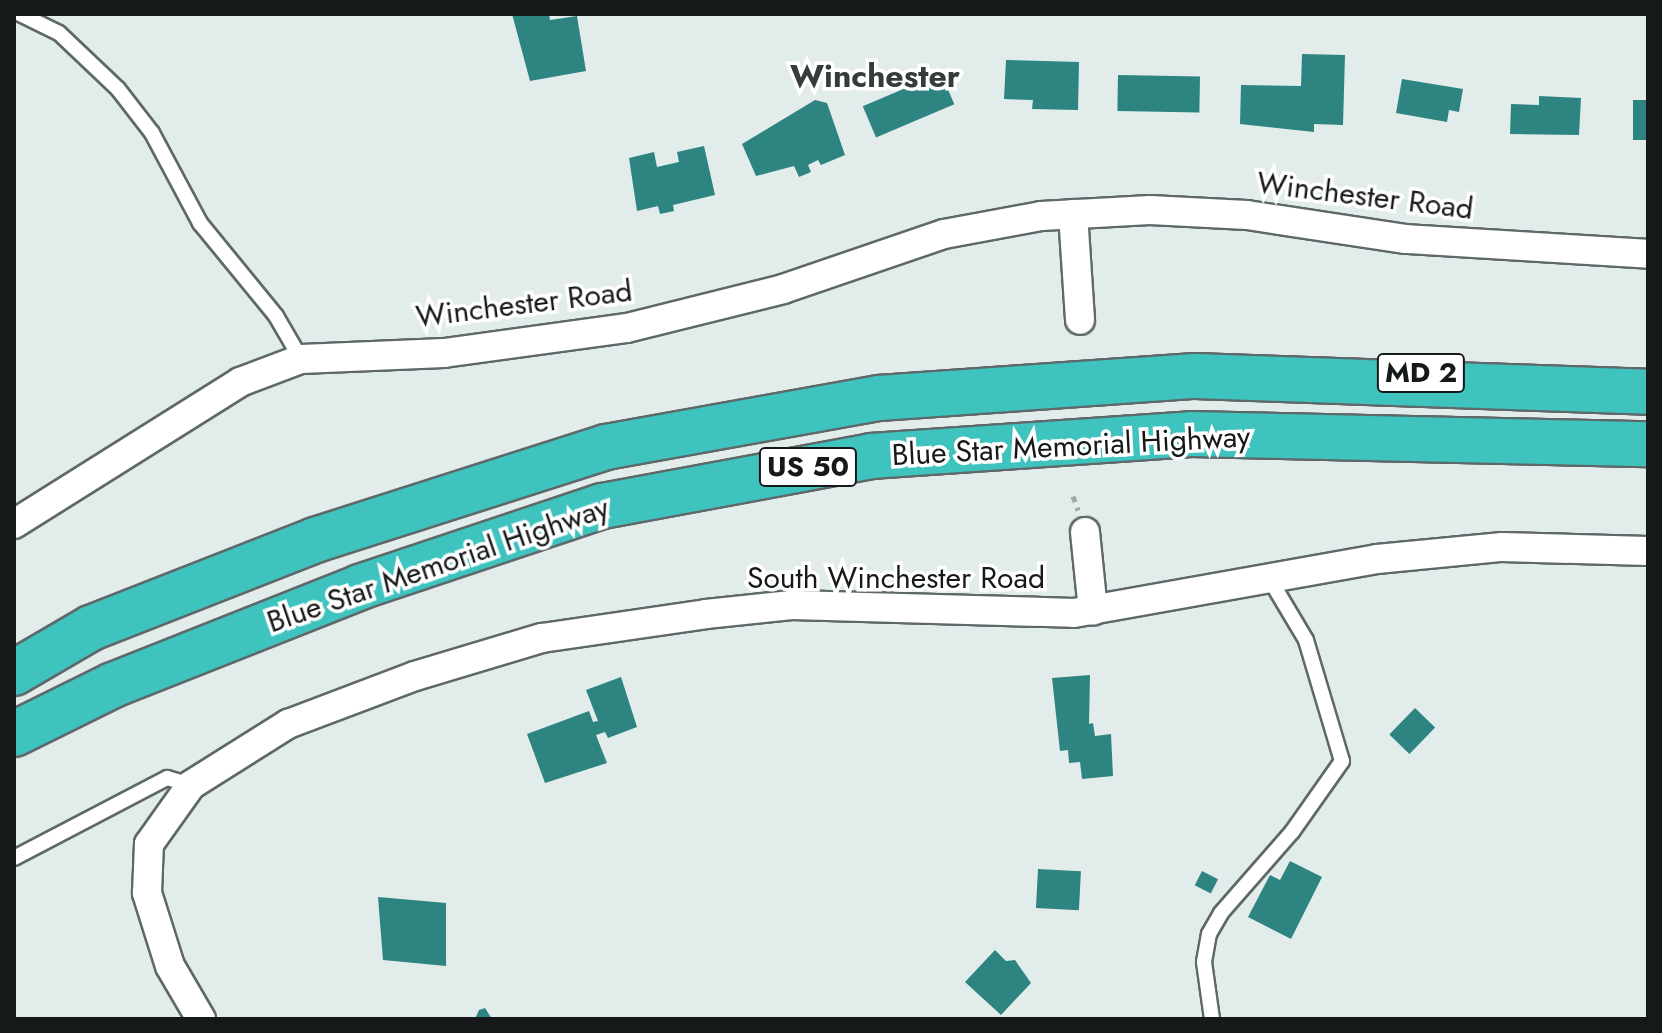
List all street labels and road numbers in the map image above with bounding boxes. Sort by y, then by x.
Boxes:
street label: Winchester Road [1255,165,1475,227]
street label: Winchester Road [414,273,634,335]
road number: MD 2 [1375,349,1467,397]
street label: Blue Star Memorial Highway [891,419,1251,473]
road number: US 50 [758,443,858,491]
street label: Blue Star Memorial Highway [262,490,614,640]
street label: South Winchester Road [747,560,1045,596]

